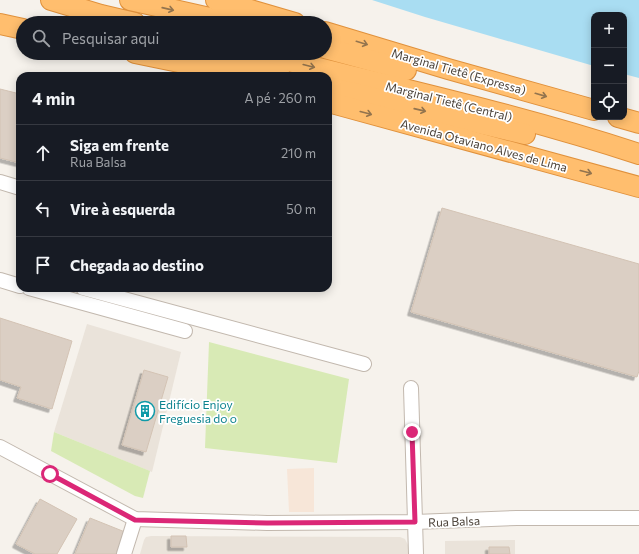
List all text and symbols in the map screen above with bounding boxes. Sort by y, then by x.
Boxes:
one-way arrow [161,5,174,13]
map controls [591,12,627,120]
button: + [591,12,627,48]
search box [16,16,332,60]
icon: search [30,27,52,49]
text: Pesquisar aqui [62,29,159,47]
one-way arrow [356,40,369,47]
street label: Marginal Tietê (Expressa) [390,45,528,97]
button: − [591,48,627,84]
one-way arrow [302,62,315,70]
street label: Marginal Tietê (Central) [384,78,514,124]
button: locate [591,84,627,120]
text: 4 min [32,88,75,109]
text: A pé · 260 m [245,90,316,106]
one-way arrow [534,92,547,99]
one-way arrow [414,106,427,114]
one-way arrow [359,109,372,117]
street label: Avenida Otaviano Alves de Lima [399,116,569,174]
text: Siga em frente [70,136,169,154]
icon: ahead [32,142,54,164]
text: 210 m [281,145,316,161]
text: Rua Balsa [70,154,126,170]
one-way arrow [579,169,592,176]
icon: left [32,198,54,220]
text: Vire à esquerda [70,200,175,218]
text: 50 m [286,201,316,217]
icon: arrive [32,254,54,276]
text: Chegada ao destino [70,256,204,274]
place label: Edifício Enjoy Freguesia do o [159,397,237,425]
building icon: Edifício Enjoy Freguesia do o [134,400,156,422]
route end [403,423,421,441]
route start [41,465,59,483]
street label: Rua Balsa [428,513,480,529]

